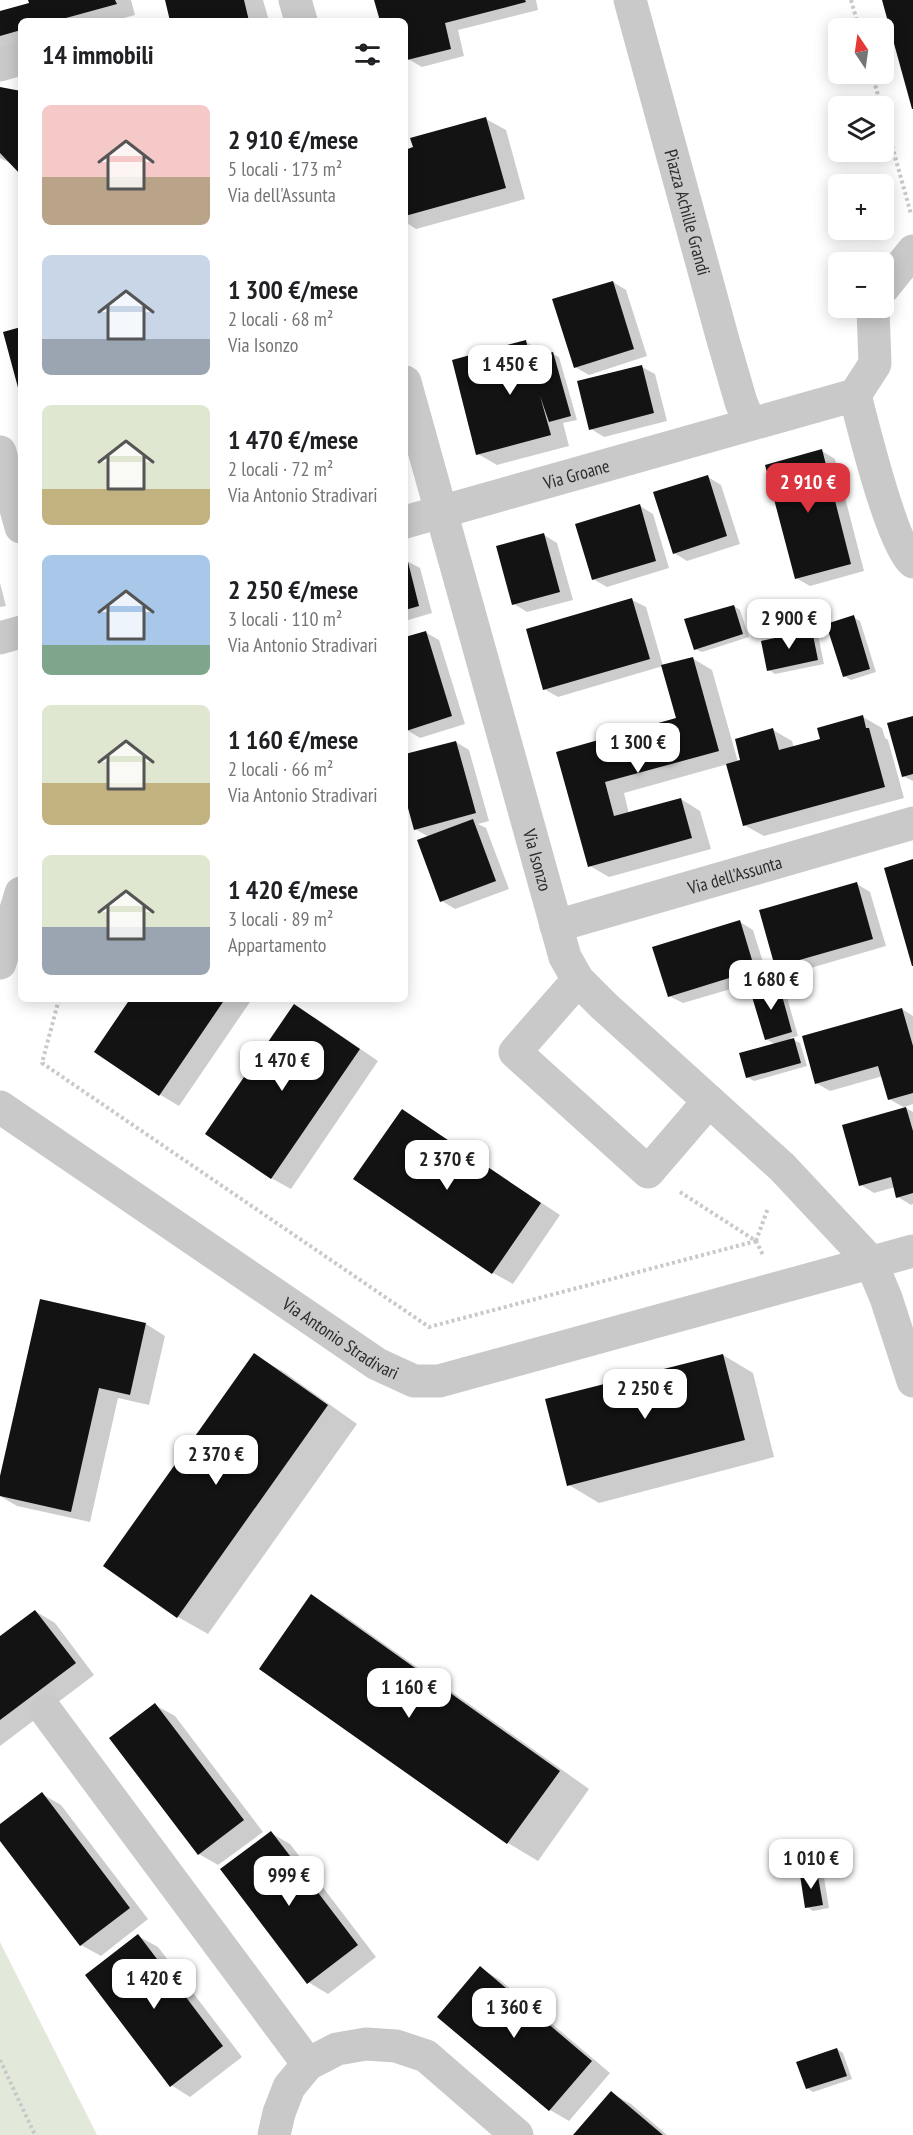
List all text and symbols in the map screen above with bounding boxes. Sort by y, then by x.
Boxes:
north arrow [828,18,894,84]
map controls [828,18,894,318]
text: 14 immobili [42,38,154,71]
icon: filters [351,38,384,71]
button: layers [828,96,894,162]
text: 2 910 €/mese [228,123,358,156]
icon: home [90,129,162,201]
street label: Piazza Achille Grandi [660,147,716,278]
text: 5 locali · 173 m² [228,156,342,182]
button: + [828,174,894,240]
text: Via dell'Assunta [228,182,336,208]
button: − [828,252,894,318]
text: 1 300 €/mese [228,273,358,306]
icon: home [90,279,162,351]
text: 2 locali · 68 m² [228,306,333,332]
text: Via Isonzo [228,332,298,358]
pin: 1 450 € [455,345,565,396]
text: 1 450 € [482,351,538,377]
text: 1 470 €/mese [228,423,358,456]
icon: home [90,429,162,501]
street label: Via Groane [540,453,612,494]
text: 2 locali · 72 m² [228,456,333,482]
pin: 2 910 € [753,463,863,514]
text: 2 910 € [780,469,836,495]
text: Via Antonio Stradivari [228,482,378,508]
text: 2 250 €/mese [228,573,358,606]
icon: home [90,579,162,651]
pin: 2 900 € [734,599,844,650]
text: 2 900 € [761,605,817,631]
text: 3 locali · 110 m² [228,606,342,632]
text: Via Antonio Stradivari [228,632,378,658]
text: 1 160 €/mese [228,723,358,756]
pin: 1 300 € [583,723,693,774]
icon: home [90,729,162,801]
text: 1 300 € [610,729,666,755]
text: 2 locali · 66 m² [228,756,333,782]
text: Via Antonio Stradivari [228,782,378,808]
street label: Via Isonzo [518,825,558,894]
street label: Via dell'Assunta [684,850,784,899]
text: 1 420 €/mese [228,873,358,906]
icon: home [90,879,162,951]
text: 3 locali · 89 m² [228,906,333,932]
text: Appartamento [228,932,326,958]
pin: 1 680 € [716,960,826,1011]
text: 1 680 € [743,966,799,992]
pin: 1 470 € [227,1041,337,1092]
text: 1 470 € [254,1047,310,1073]
pin: 2 370 € [392,1140,502,1191]
text: 2 370 € [419,1146,475,1172]
street label: Via Antonio Stradivari [277,1291,403,1384]
pin: 2 250 € [590,1369,700,1420]
text: 2 250 € [617,1375,673,1401]
pin: 2 370 € [161,1435,271,1486]
text: 2 370 € [188,1441,244,1467]
pin: 1 160 € [354,1668,464,1719]
text: 1 160 € [381,1674,437,1700]
pin: 1 010 € [756,1839,866,1890]
text: 1 010 € [783,1845,839,1871]
pin: 999 € [247,1856,331,1907]
text: 999 € [268,1862,310,1888]
pin: 1 420 € [99,1959,209,2010]
text: 1 420 € [126,1965,182,1991]
pin: 1 360 € [459,1988,569,2039]
text: 1 360 € [486,1994,542,2020]

